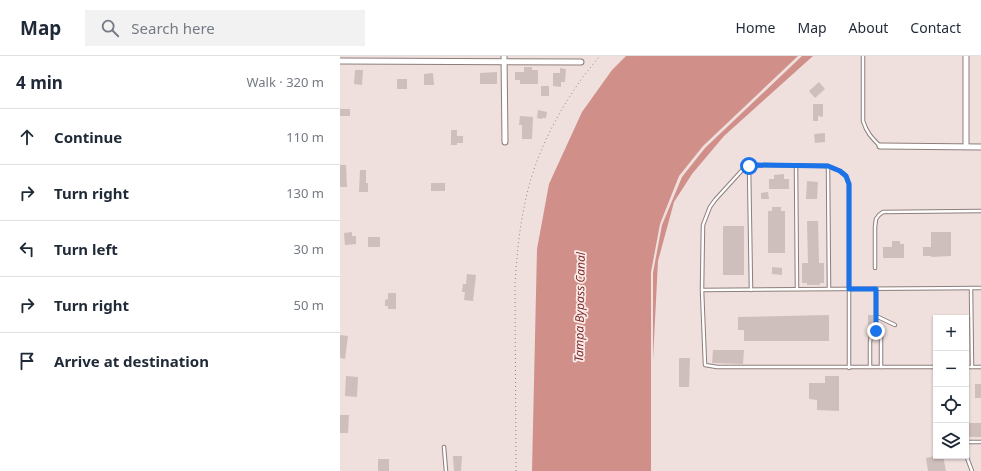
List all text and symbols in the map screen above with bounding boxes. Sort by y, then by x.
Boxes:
search box [85,10,365,46]
text: Map [20,15,61,41]
icon: search [99,17,121,39]
text: Search here [131,18,215,38]
text: Home [736,18,775,37]
text: Map [797,18,827,37]
text: About [849,18,888,37]
text: Contact [910,18,961,37]
text: 4 min [16,71,63,94]
text: Walk · 320 m [246,73,324,91]
icon: ahead [16,126,38,148]
text: Continue [54,127,122,147]
text: 110 m [286,128,324,146]
route start [740,157,758,175]
icon: right [16,182,38,204]
text: Turn right [54,183,129,203]
text: 130 m [286,184,324,202]
icon: left [16,238,38,260]
text: Turn left [54,239,118,259]
text: 30 m [294,240,324,258]
water label: Tampa Bypass Canal [570,251,589,362]
icon: right [16,294,38,316]
text: Turn right [54,295,129,315]
text: 50 m [294,296,324,314]
map controls [933,315,969,459]
button: + [933,315,969,351]
route end [867,322,885,340]
icon: arrive [16,350,38,372]
text: Arrive at destination [54,351,209,371]
button: − [933,351,969,387]
button: locate [933,387,969,423]
button: layers [933,423,969,459]

